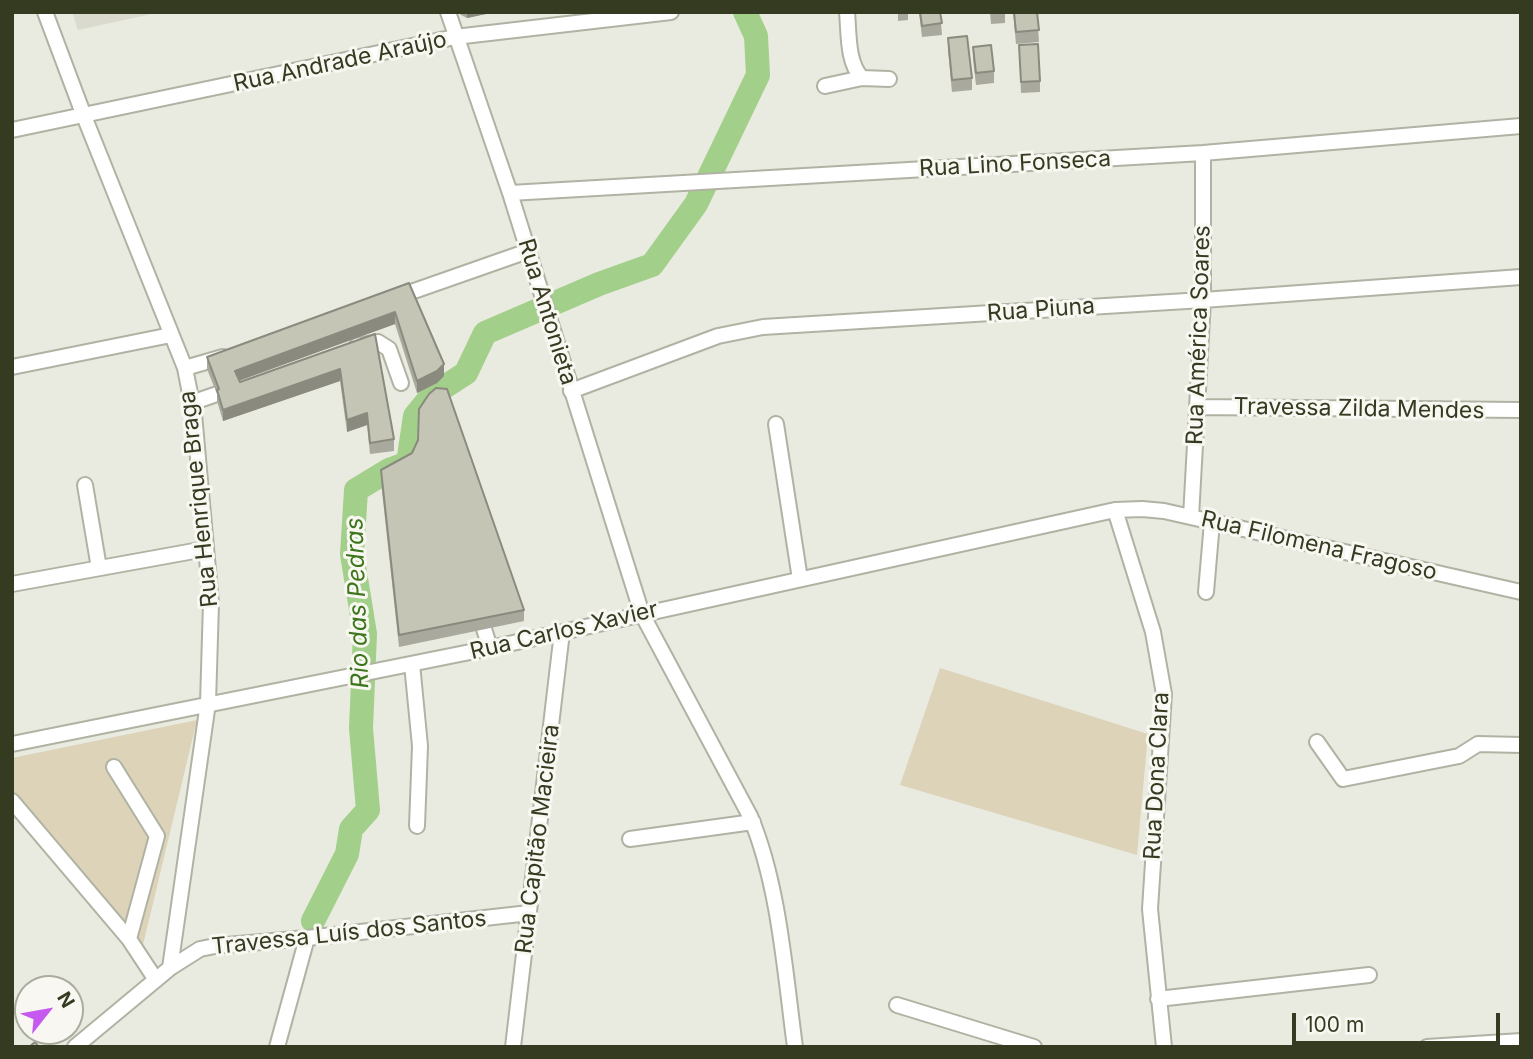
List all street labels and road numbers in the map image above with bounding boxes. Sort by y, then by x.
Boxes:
street label: Rua Andrade Araújo [231,26,449,98]
street label: Rua Lino Fonseca [918,145,1112,183]
street label: Rua América Soares [1181,225,1217,445]
street label: Rua Antonieta [512,236,582,388]
street label: Rua Piuna [986,292,1096,328]
street label: Rua Henrique Braga [174,389,224,609]
street label: Travessa Zilda Mendes [1233,393,1485,425]
street label: Rua Filomena Fragoso [1198,505,1440,587]
street label: Rua Carlos Xavier [467,596,661,666]
street label: Rua Dona Clara [1139,691,1175,861]
street label: Rua Capitão Macieira [510,723,566,955]
street label: Travessa Luís dos Santos [210,905,488,961]

